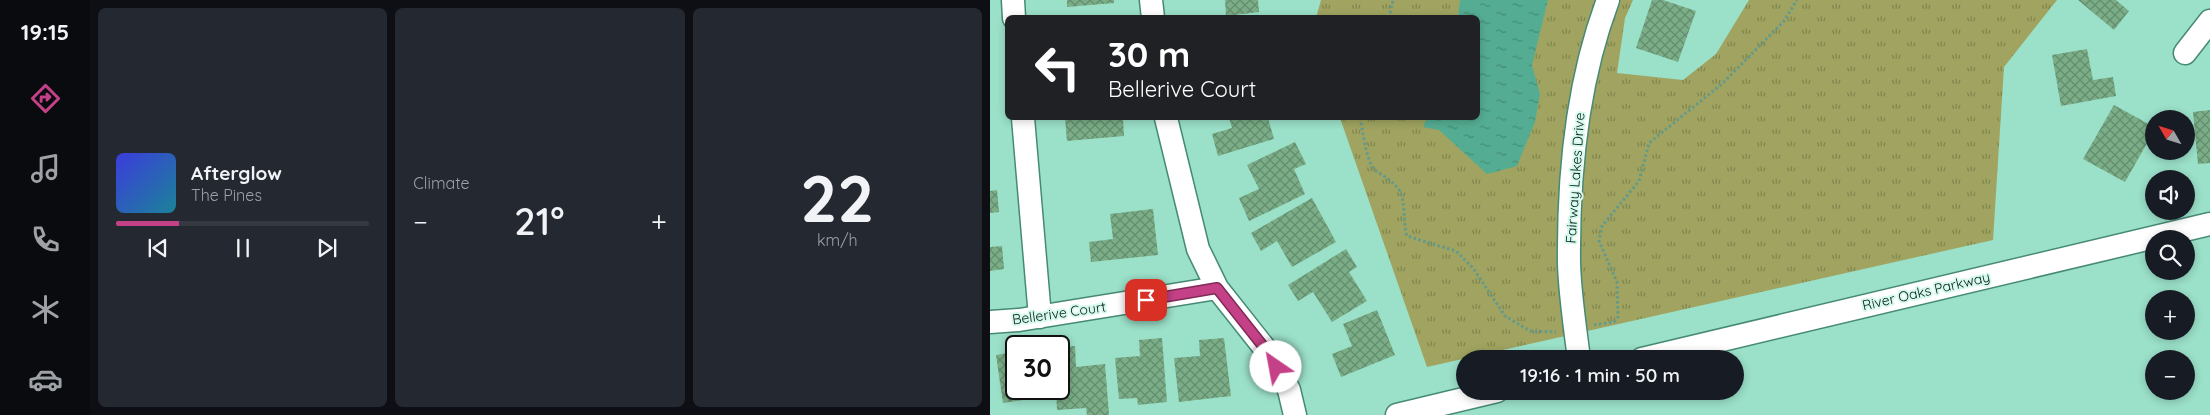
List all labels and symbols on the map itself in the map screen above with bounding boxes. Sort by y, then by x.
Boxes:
north arrow [2145,110,2195,160]
street label: Fairway Lakes Drive [1561,112,1589,244]
street label: River Oaks Parkway [1860,268,1992,314]
pin [1125,279,1167,321]
street label: Bellerive Court [1011,297,1107,328]
speed limit sign: 30 [1005,335,1070,400]
position arrow [1249,340,1301,392]

